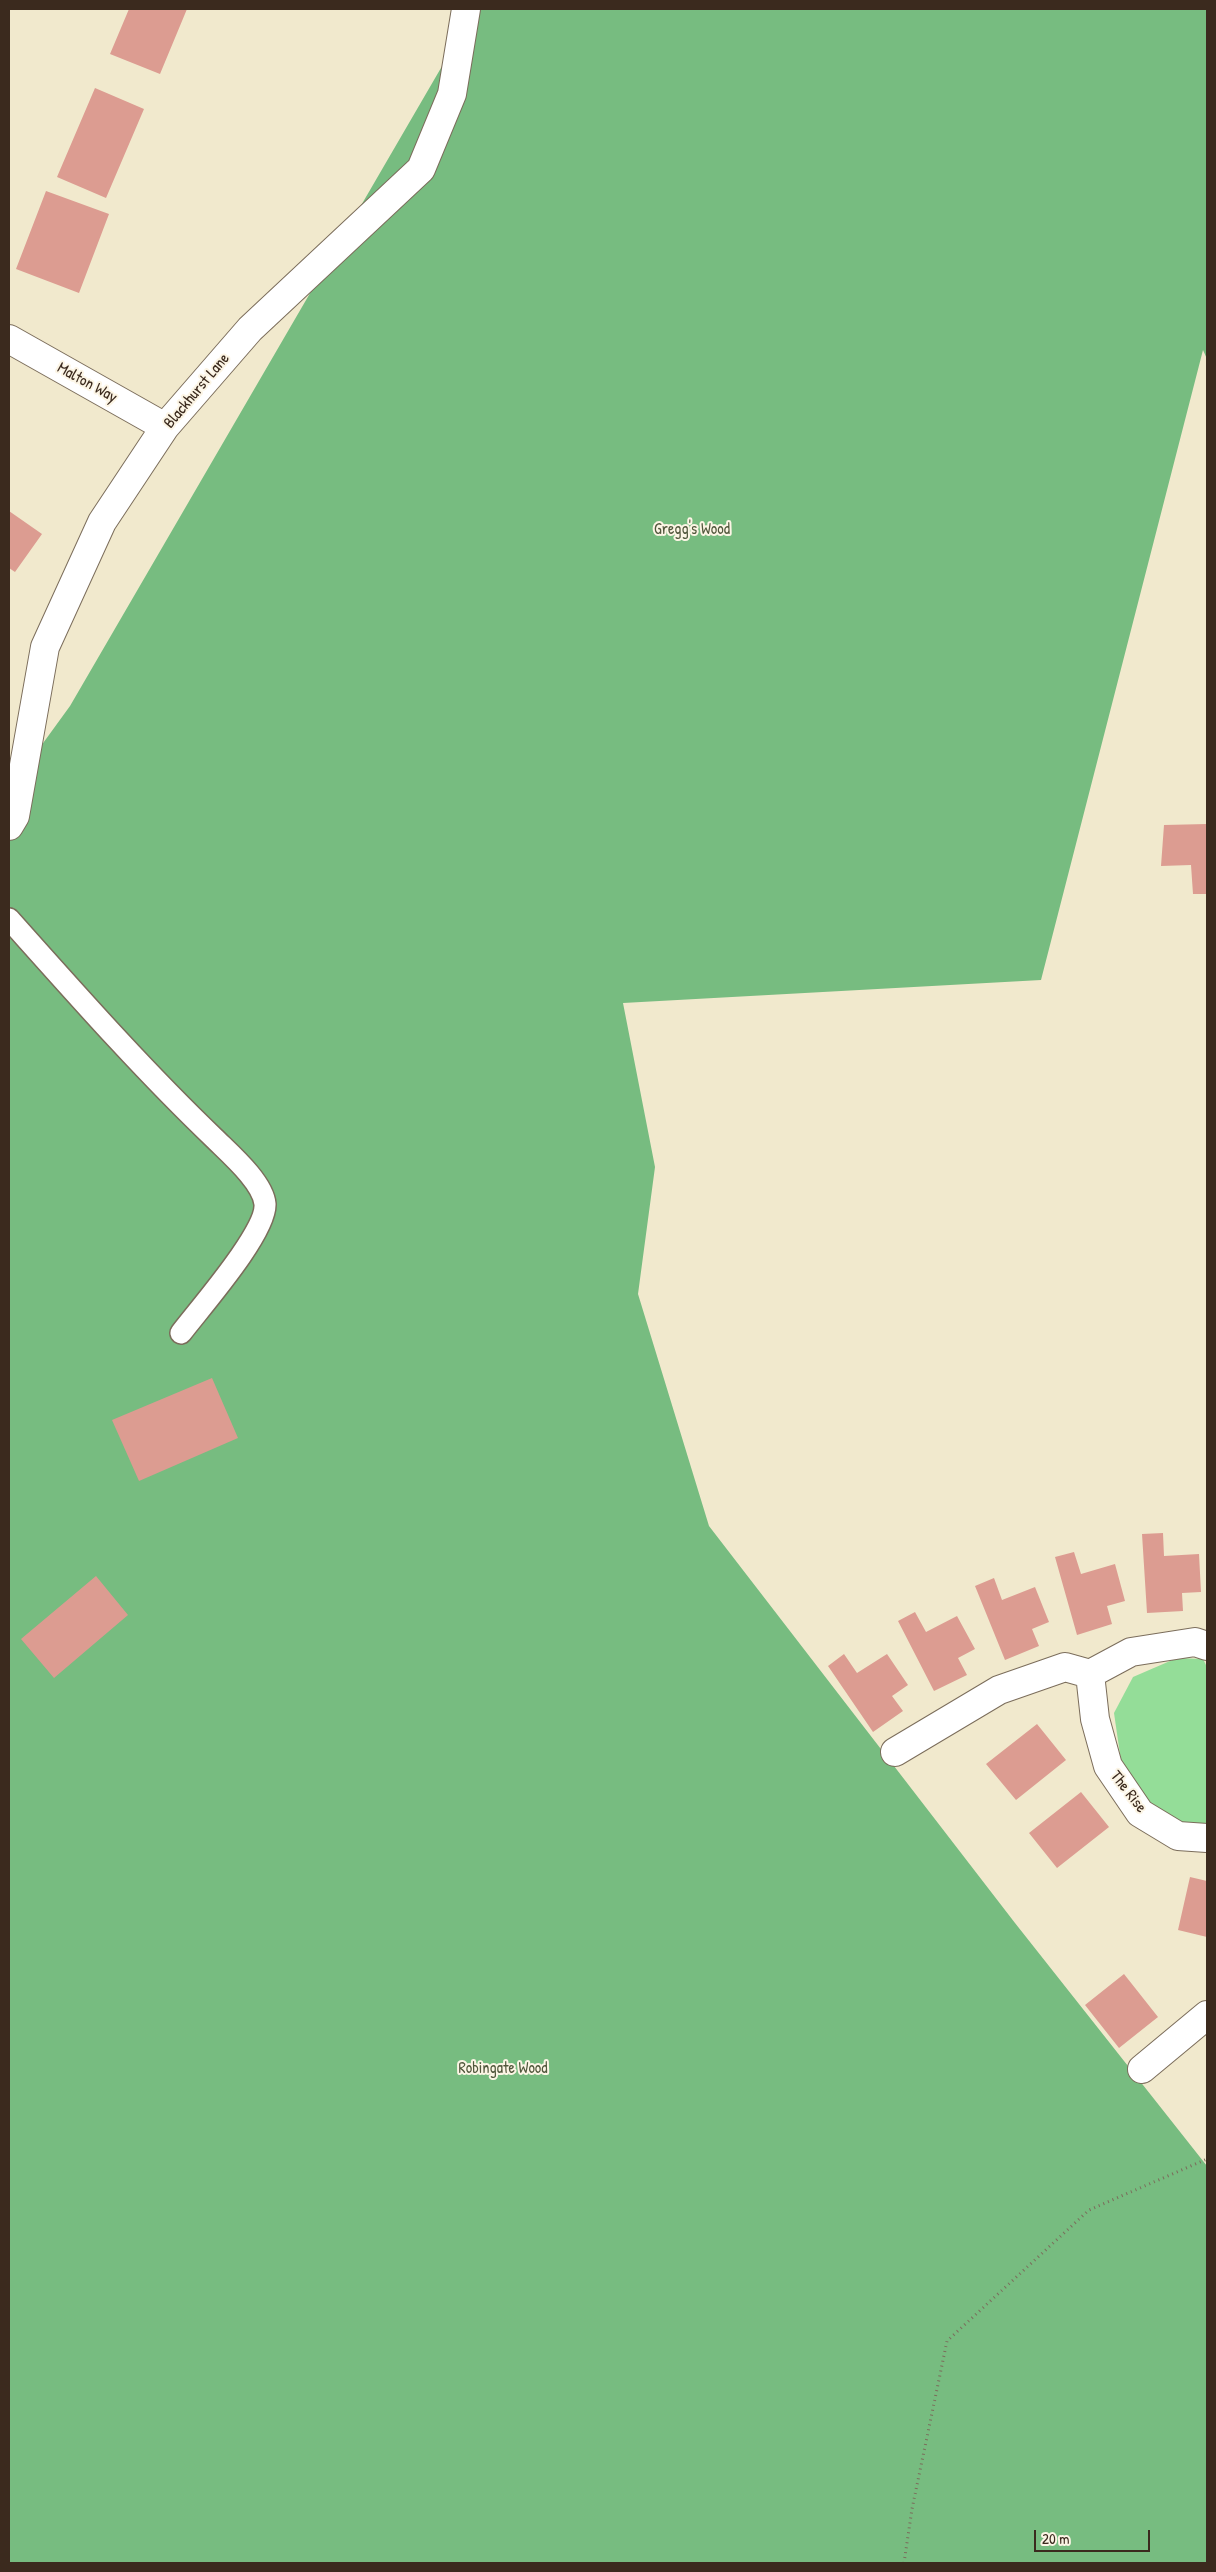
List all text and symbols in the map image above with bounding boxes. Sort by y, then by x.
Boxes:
street label: Blackhurst Lane [160,350,234,432]
street label: Malton Way [54,359,120,407]
park label: Gregg's Wood [654,520,730,540]
street label: The Rise [1106,1767,1150,1817]
park label: Robingate Wood [458,2059,548,2079]
scale bar [1036,2520,1152,2552]
text: 20 m [1042,2528,1069,2549]

